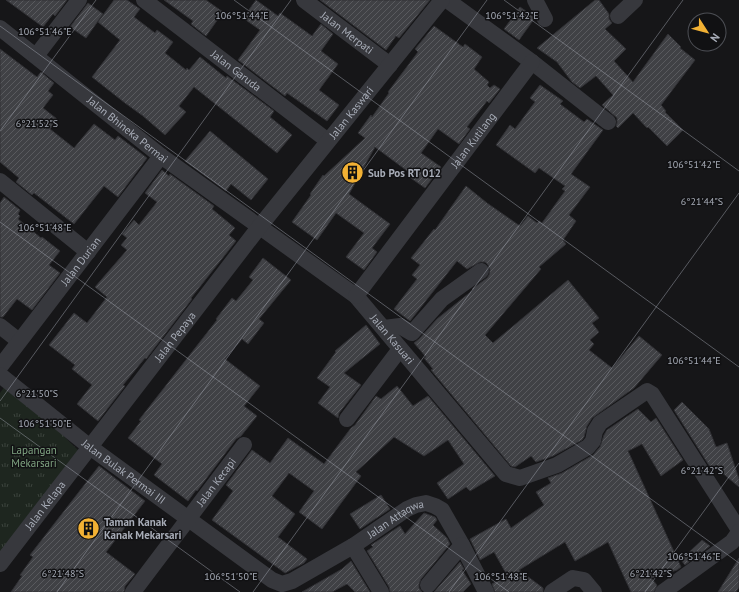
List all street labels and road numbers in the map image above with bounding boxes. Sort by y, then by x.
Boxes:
street label: Jalan Merpati [317,8,376,57]
street label: Jalan Garuda [207,46,264,94]
street label: Jalan Kaswari [325,84,377,142]
street label: Jalan Bhineka Permai [83,92,171,166]
street label: Jalan Kutilang [447,110,499,172]
street label: Jalan Durian [57,234,104,289]
street label: Jalan Pepaya [151,309,199,365]
street label: Jalan Kasuari [367,310,417,367]
street label: Jalan Bulak Permai III [78,436,168,507]
street label: Jalan Kecapi [193,455,239,510]
street label: Jalan Kelapa [21,478,68,533]
street label: Jalan Attaqwa [363,497,425,542]

